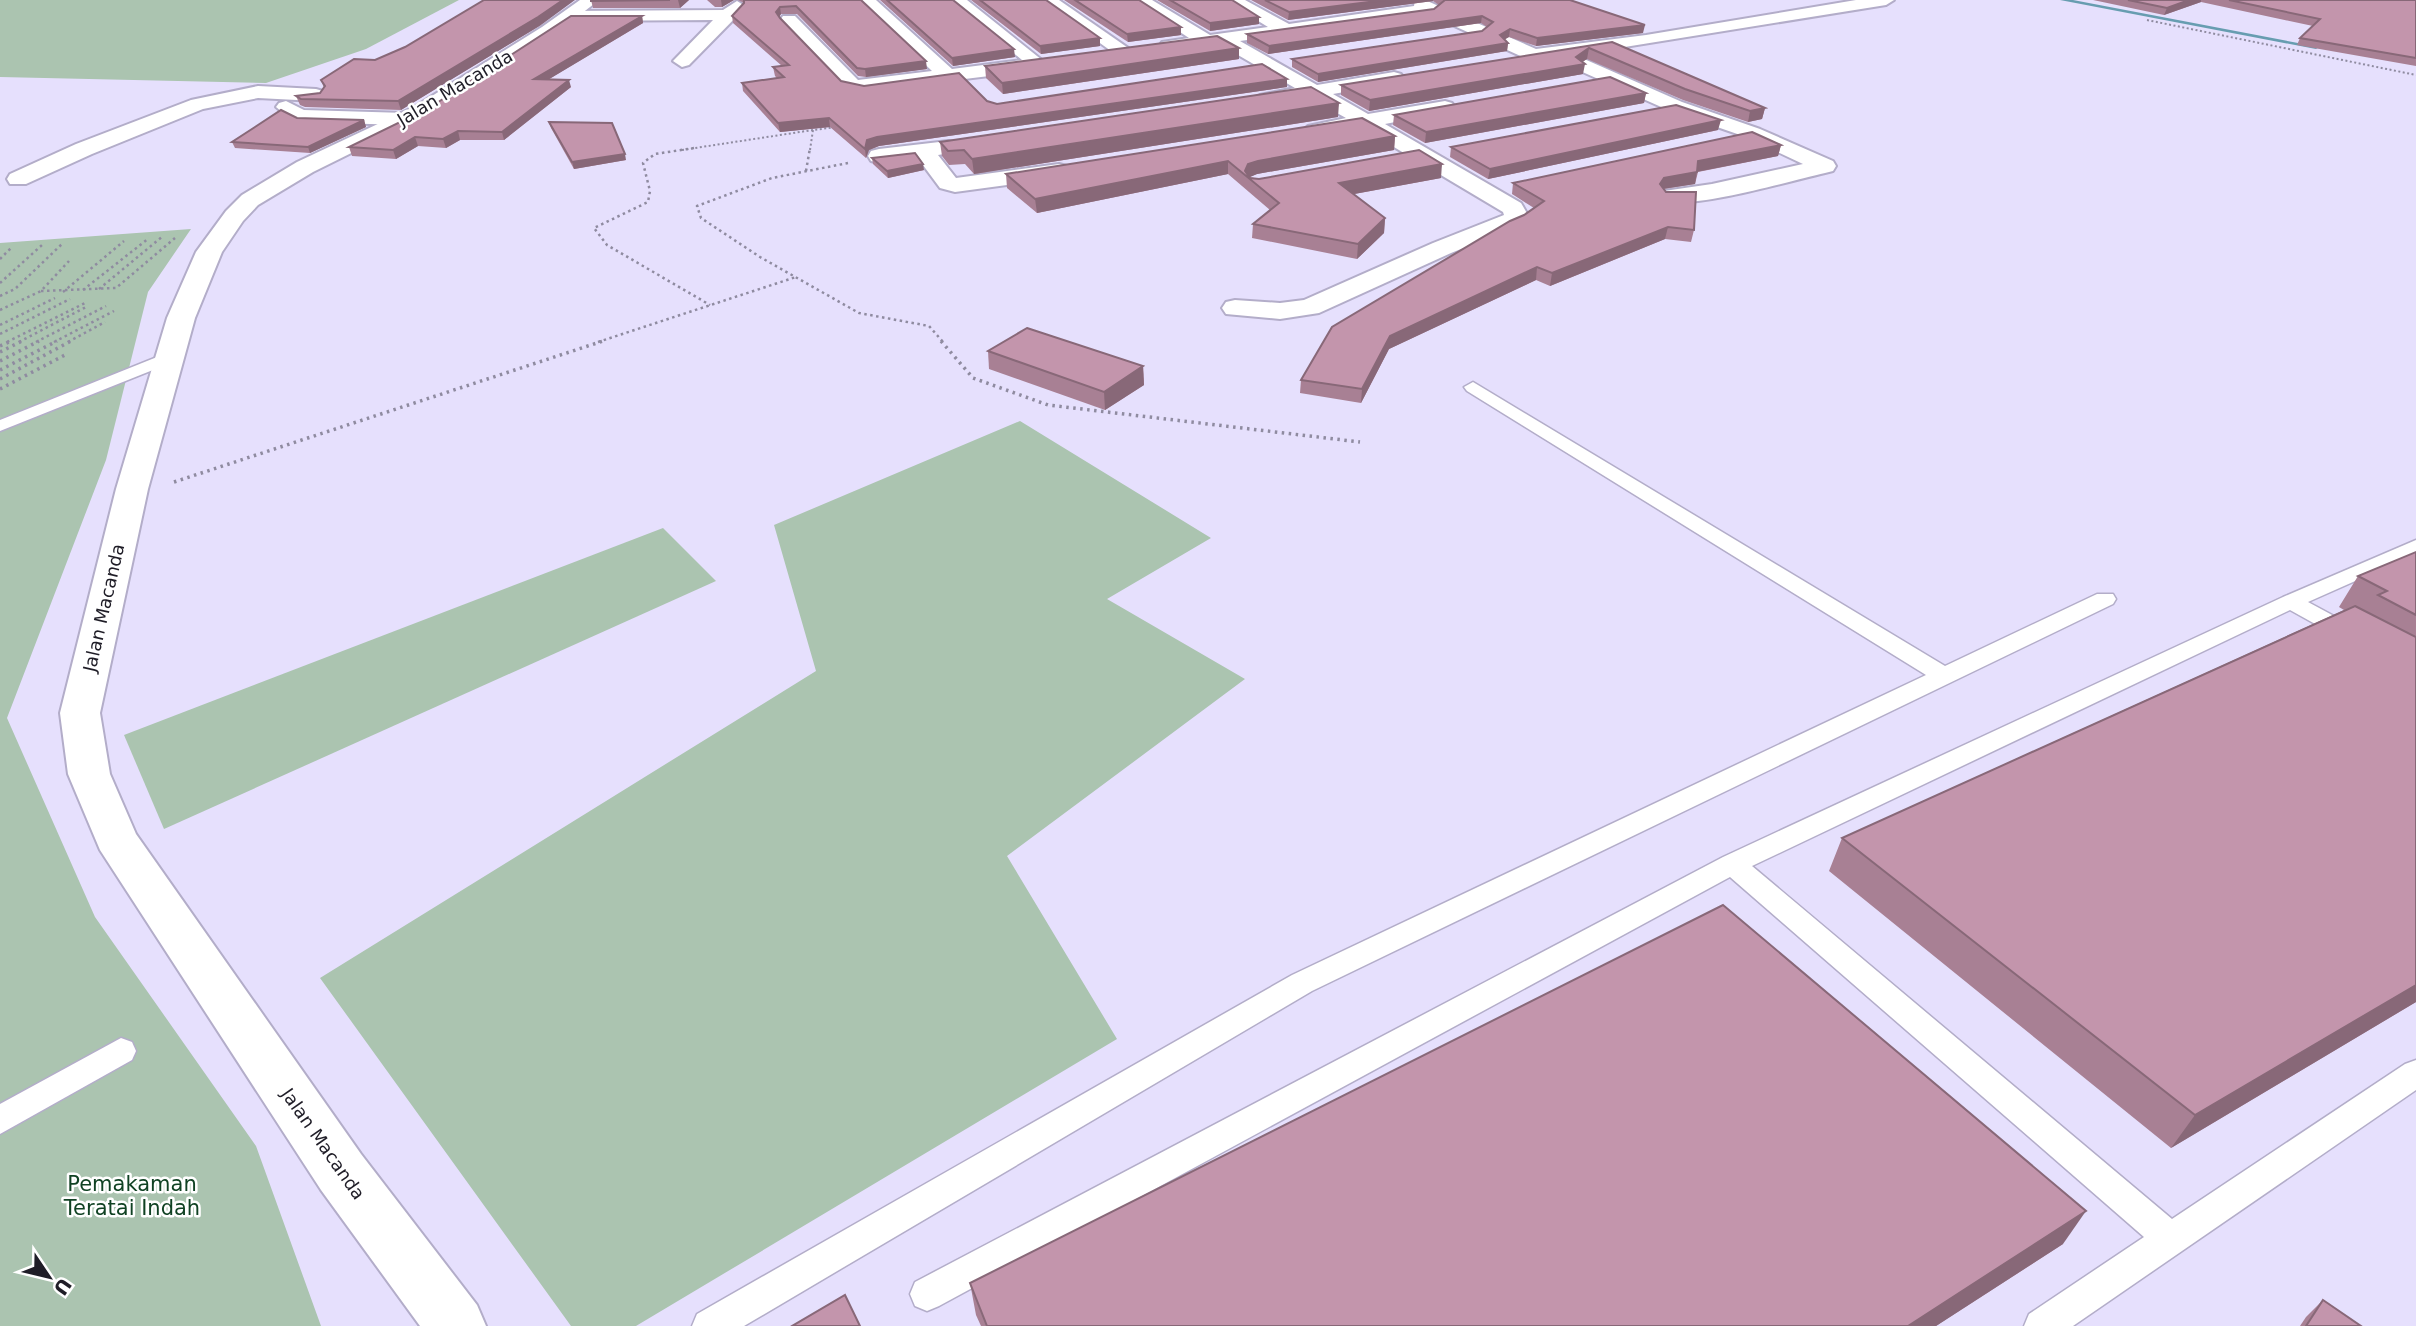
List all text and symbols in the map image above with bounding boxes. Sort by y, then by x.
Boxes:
street label: Jalan Macanda [392,45,516,131]
street label: Jalan Macanda [78,542,128,675]
street label: Jalan Macanda [277,1083,370,1203]
park label: Pemakaman Teratai Indah [63,1172,200,1220]
north arrow [14,1242,84,1312]
text: U [49,1274,76,1299]

